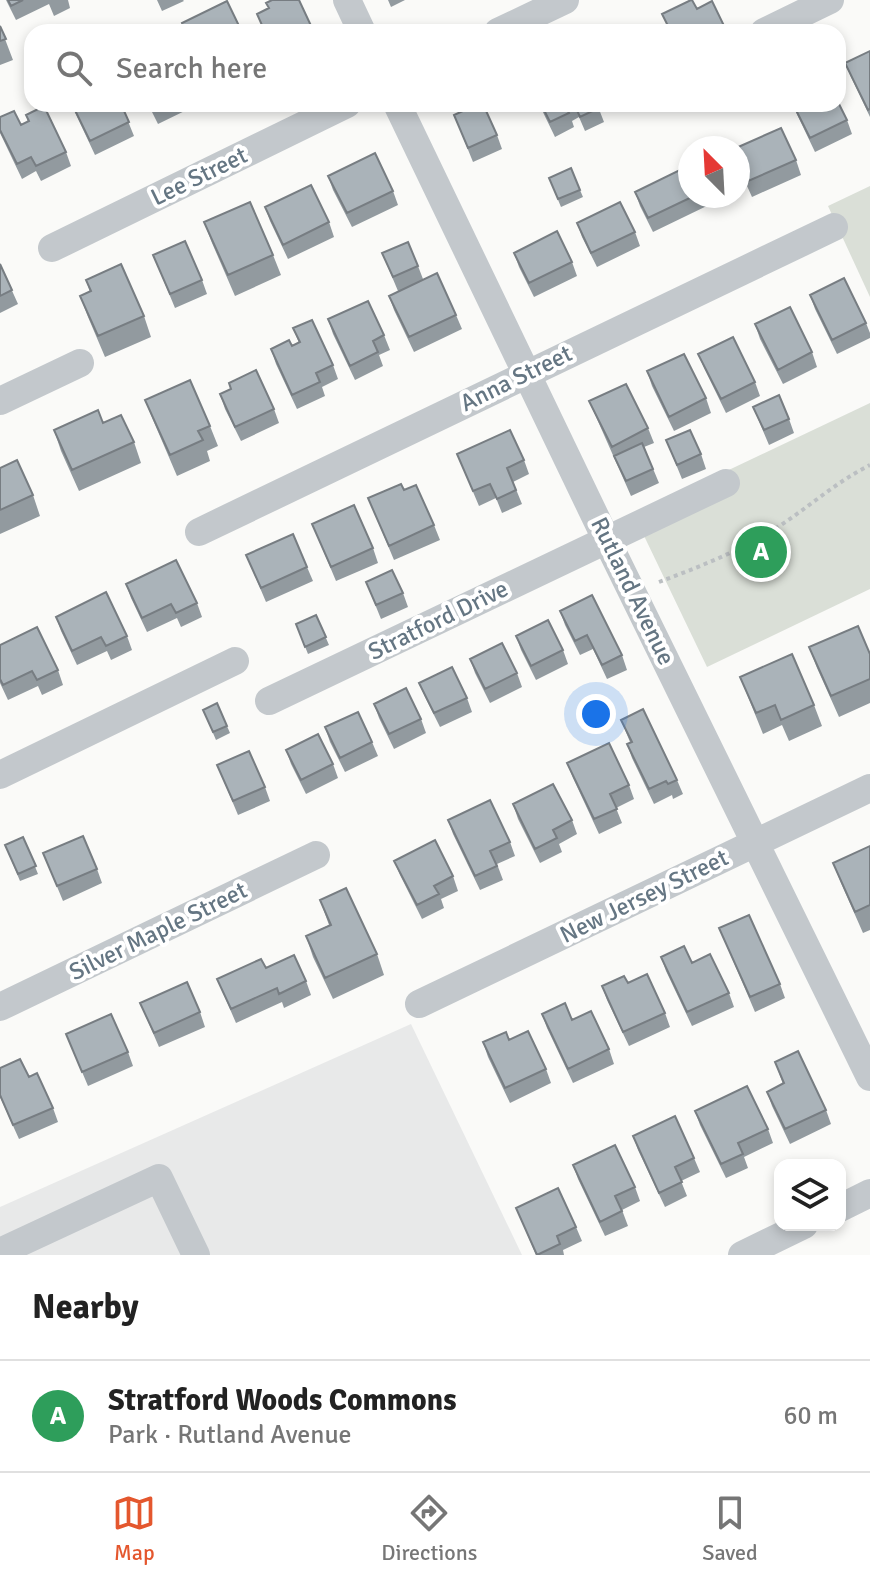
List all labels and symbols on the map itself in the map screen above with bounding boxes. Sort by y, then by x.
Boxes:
north arrow [678,136,750,208]
street label: Lee Street [146,140,252,212]
street label: Anna Street [455,338,577,418]
street label: Rutland Avenue [584,512,682,670]
pin: A [735,522,787,582]
street label: Stratford Drive [363,573,513,667]
your location [576,694,616,734]
street label: New Jersey Street [555,842,733,950]
street label: Silver Maple Street [64,875,252,987]

